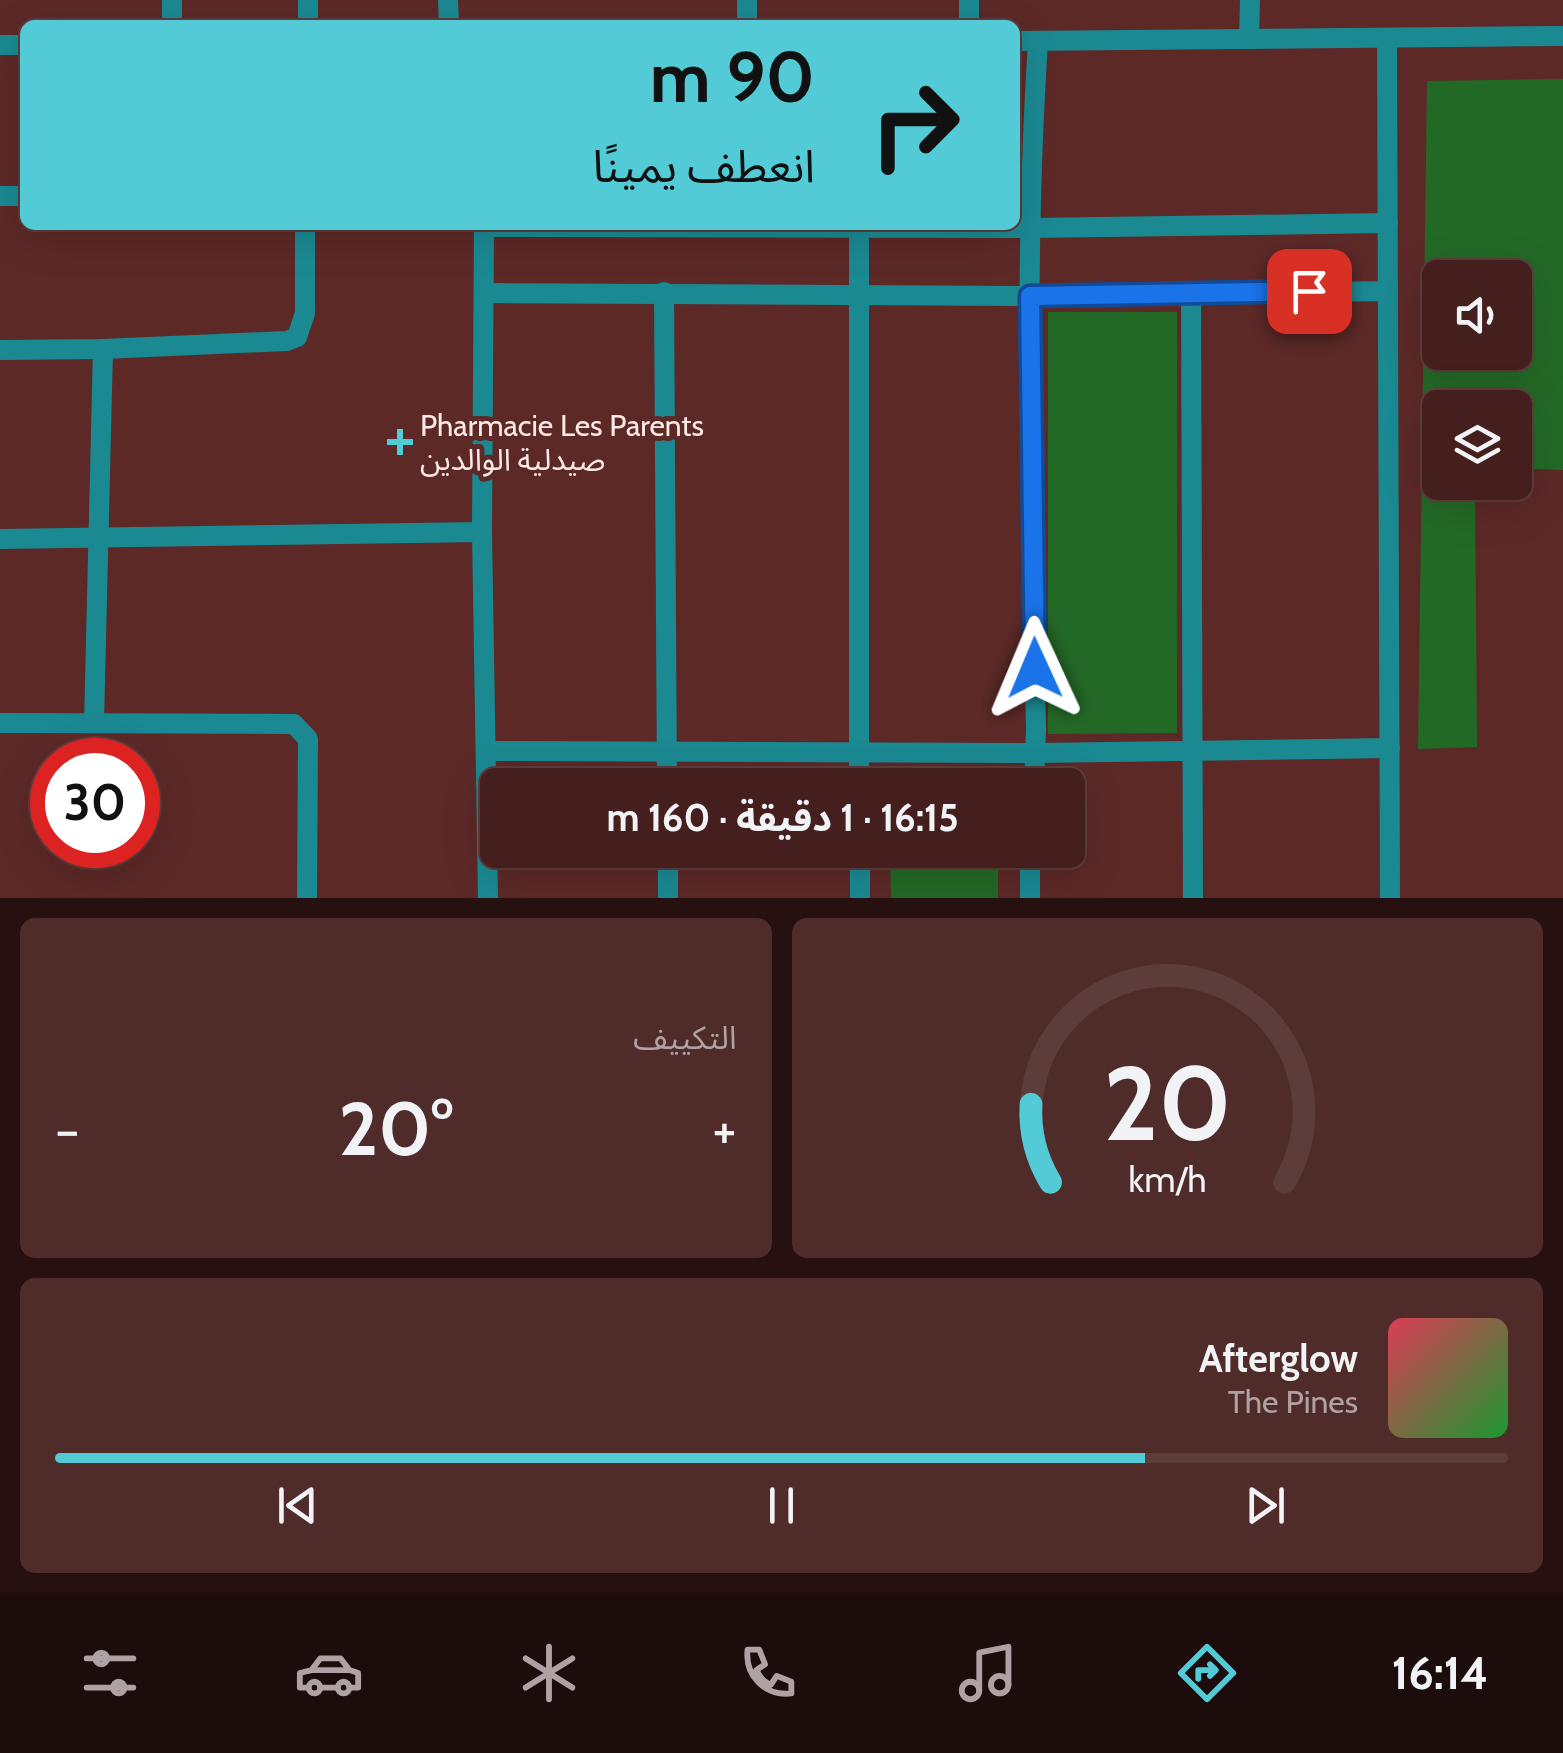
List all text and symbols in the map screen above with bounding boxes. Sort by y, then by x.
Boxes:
text: 90 m [650,34,815,120]
icon: right [850,60,980,190]
text: انعطف يمينًا [592,139,815,193]
pin [1267,249,1352,334]
map controls [1422,260,1532,500]
button: sound [1422,260,1532,370]
icon: arrive [1282,264,1337,319]
button: layers [1422,390,1532,500]
place label: Pharmacie Les Parents صيدلية الوالدين [420,407,704,478]
marker: Pharmacie Les Parents صيدلية الوالدين [389,431,411,453]
position arrow [983,616,1087,720]
speed limit sign: 30 [30,738,160,868]
text: 16:15 · 1 دقيقة · 160 m [606,794,959,841]
text: التكييف [633,1018,737,1057]
text: 20 [1103,1040,1231,1166]
text: 20° [339,1083,453,1174]
text: − [55,1096,79,1163]
text: + [712,1096,737,1163]
text: km/h [1128,1158,1206,1201]
text: Afterglow [1199,1335,1358,1382]
text: The Pines [1228,1382,1358,1421]
icon: previous [270,1478,325,1533]
icon: pause [754,1478,809,1533]
icon: next [1238,1478,1293,1533]
icon: filters [75,1638,145,1708]
icon: car [294,1638,364,1708]
icon: climate [514,1638,584,1708]
icon: phone [733,1638,803,1708]
icon: music [953,1638,1023,1708]
icon: directions [1172,1638,1242,1708]
text: 16:14 [1392,1646,1488,1700]

